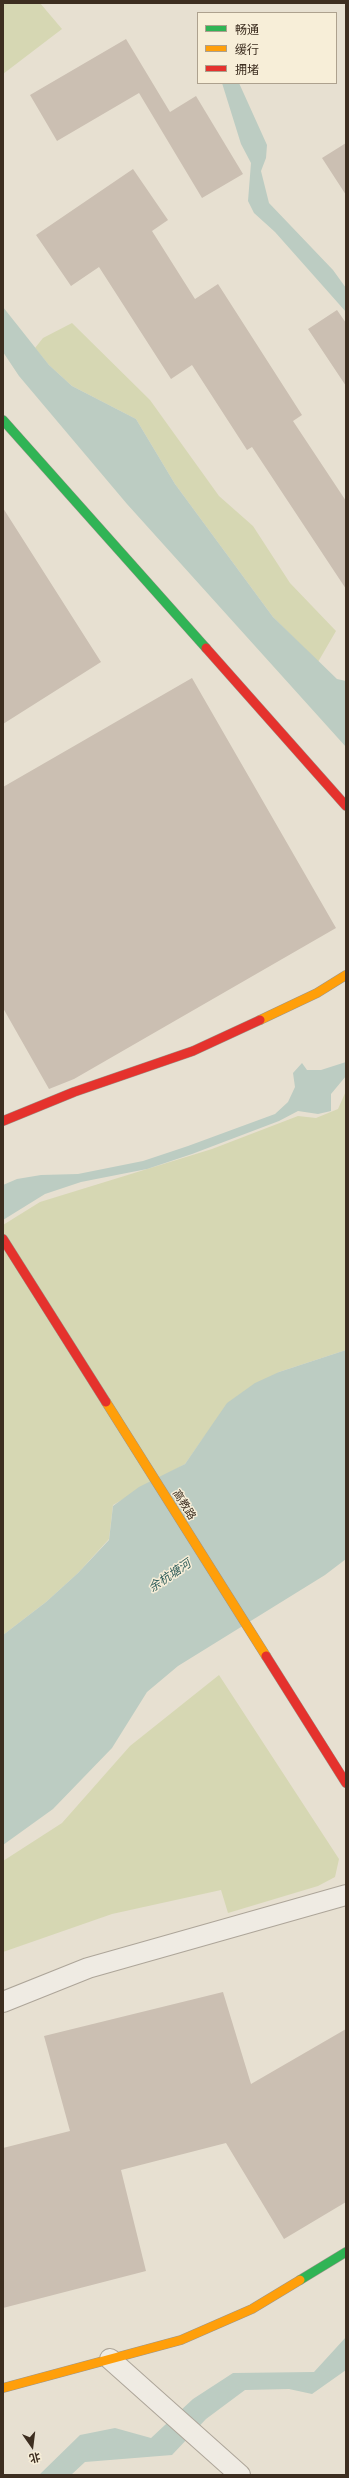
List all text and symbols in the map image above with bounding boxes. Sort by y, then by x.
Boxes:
legend [197,12,337,84]
text: 畅通 [235,22,259,37]
text: 缓行 [235,42,259,57]
text: 拥堵 [235,62,259,77]
street label: 高教路 [170,1488,198,1522]
water label: 余杭塘河 [146,1557,194,1595]
north arrow [12,2426,52,2466]
text: 北 [28,2450,42,2466]

